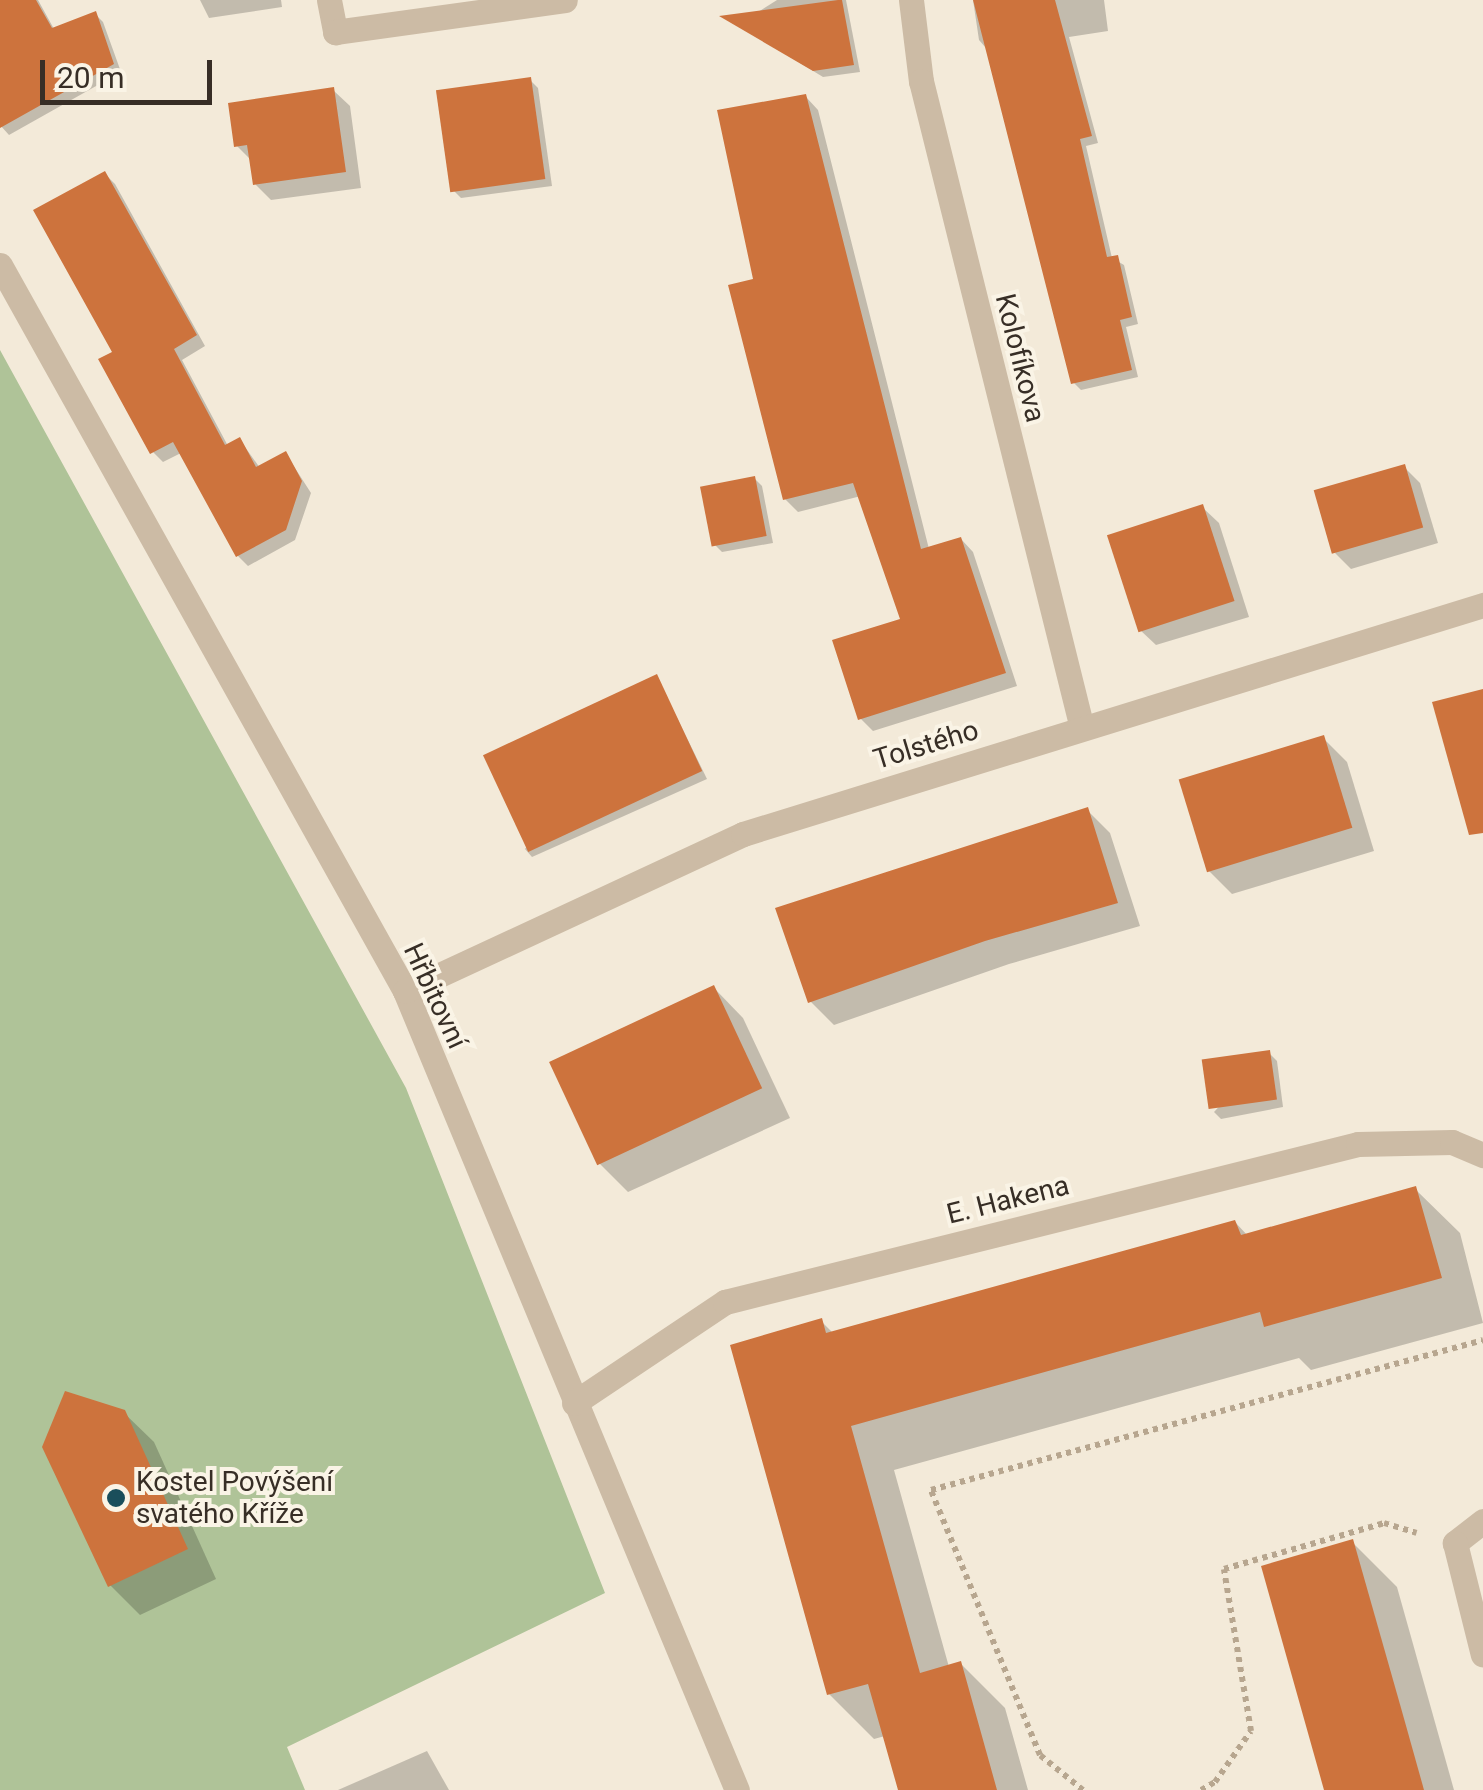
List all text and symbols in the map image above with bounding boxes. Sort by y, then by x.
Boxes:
scale bar [45,40,218,102]
text: 20 m [57,60,124,95]
street label: Kolofíkova [988,290,1052,426]
street label: Tolstého [869,713,983,777]
street label: Hřbitovní [396,938,474,1054]
street label: E. Hakena [943,1169,1073,1231]
place label: Kostel Povýšení svatého Kříže [136,1465,333,1531]
marker: Kostel Povýšení svatého Kříže [105,1487,127,1509]

